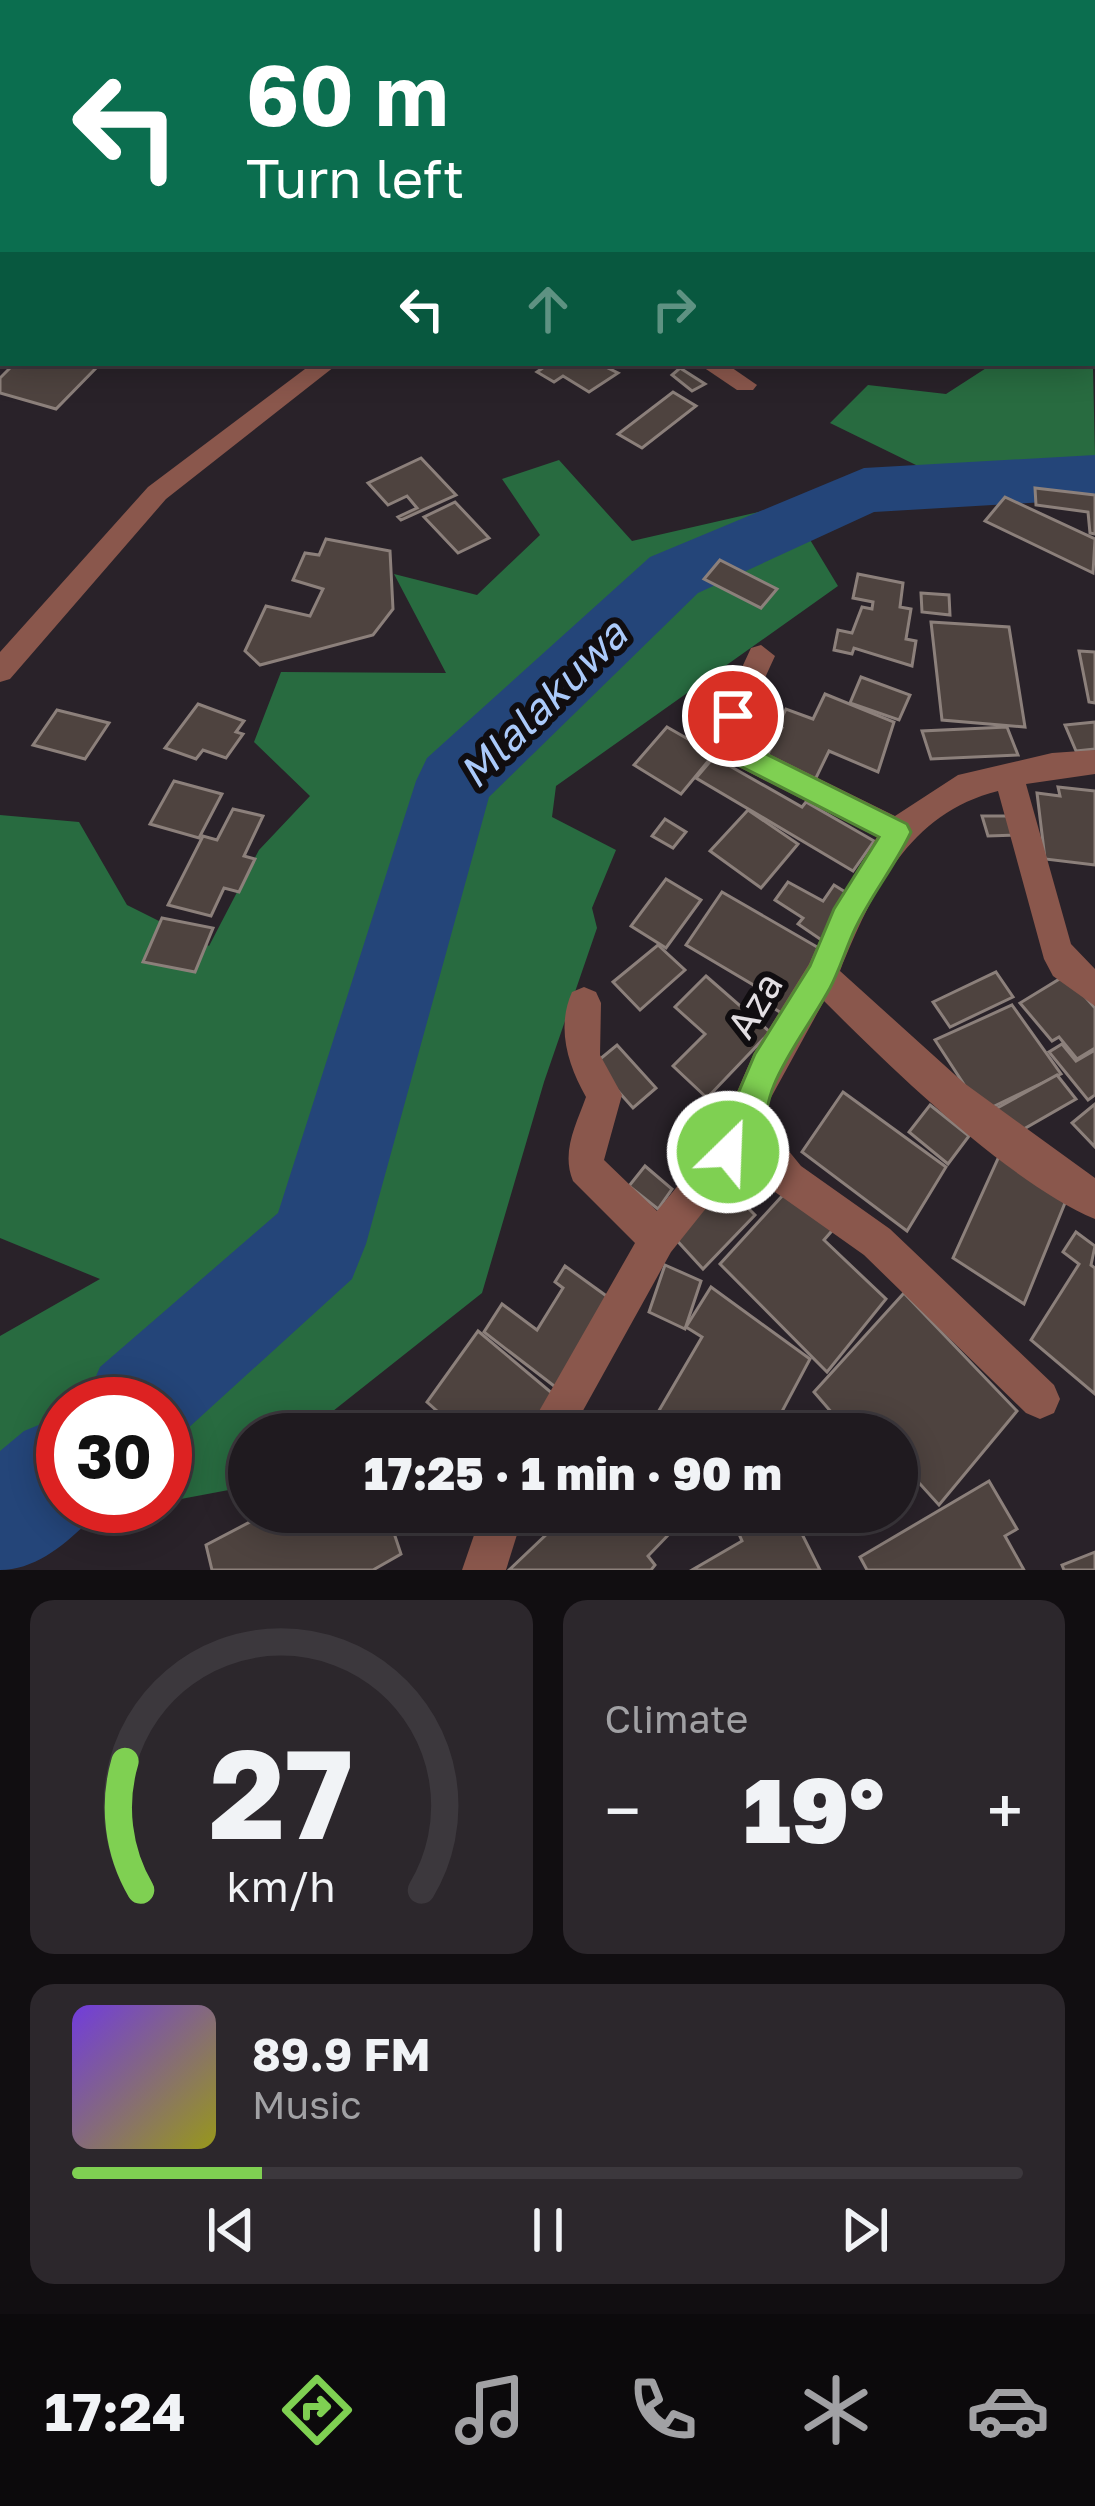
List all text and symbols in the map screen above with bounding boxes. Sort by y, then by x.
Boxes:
text: 60 m [246,44,448,144]
icon: left [48,48,204,204]
text: Turn left [246,145,464,210]
icon: left [389,276,455,342]
icon: ahead [515,276,581,342]
icon: right [641,276,707,342]
water label: Mlalakuwa [448,608,637,797]
pin [682,665,784,767]
icon: arrive [700,683,766,749]
street label: Aza [716,964,792,1046]
position arrow [665,1089,791,1215]
speed limit sign: 30 [36,1377,192,1533]
text: 17:25 · 1 min · 90 m [364,1446,782,1500]
text: Climate [605,1695,748,1742]
text: 27 [209,1717,353,1866]
text: 19° [743,1755,884,1863]
text: − [605,1770,641,1850]
text: + [987,1770,1023,1850]
text: km/h [227,1860,336,1911]
text: 89.9 FM [252,2027,430,2081]
text: Music [252,2081,362,2128]
icon: previous [198,2197,264,2263]
icon: pause [515,2197,581,2263]
icon: next [832,2197,898,2263]
icon: directions [275,2368,359,2452]
icon: music [448,2368,532,2452]
icon: phone [621,2368,705,2452]
icon: climate [794,2368,878,2452]
icon: car [966,2368,1050,2452]
text: 17:24 [44,2378,186,2443]

